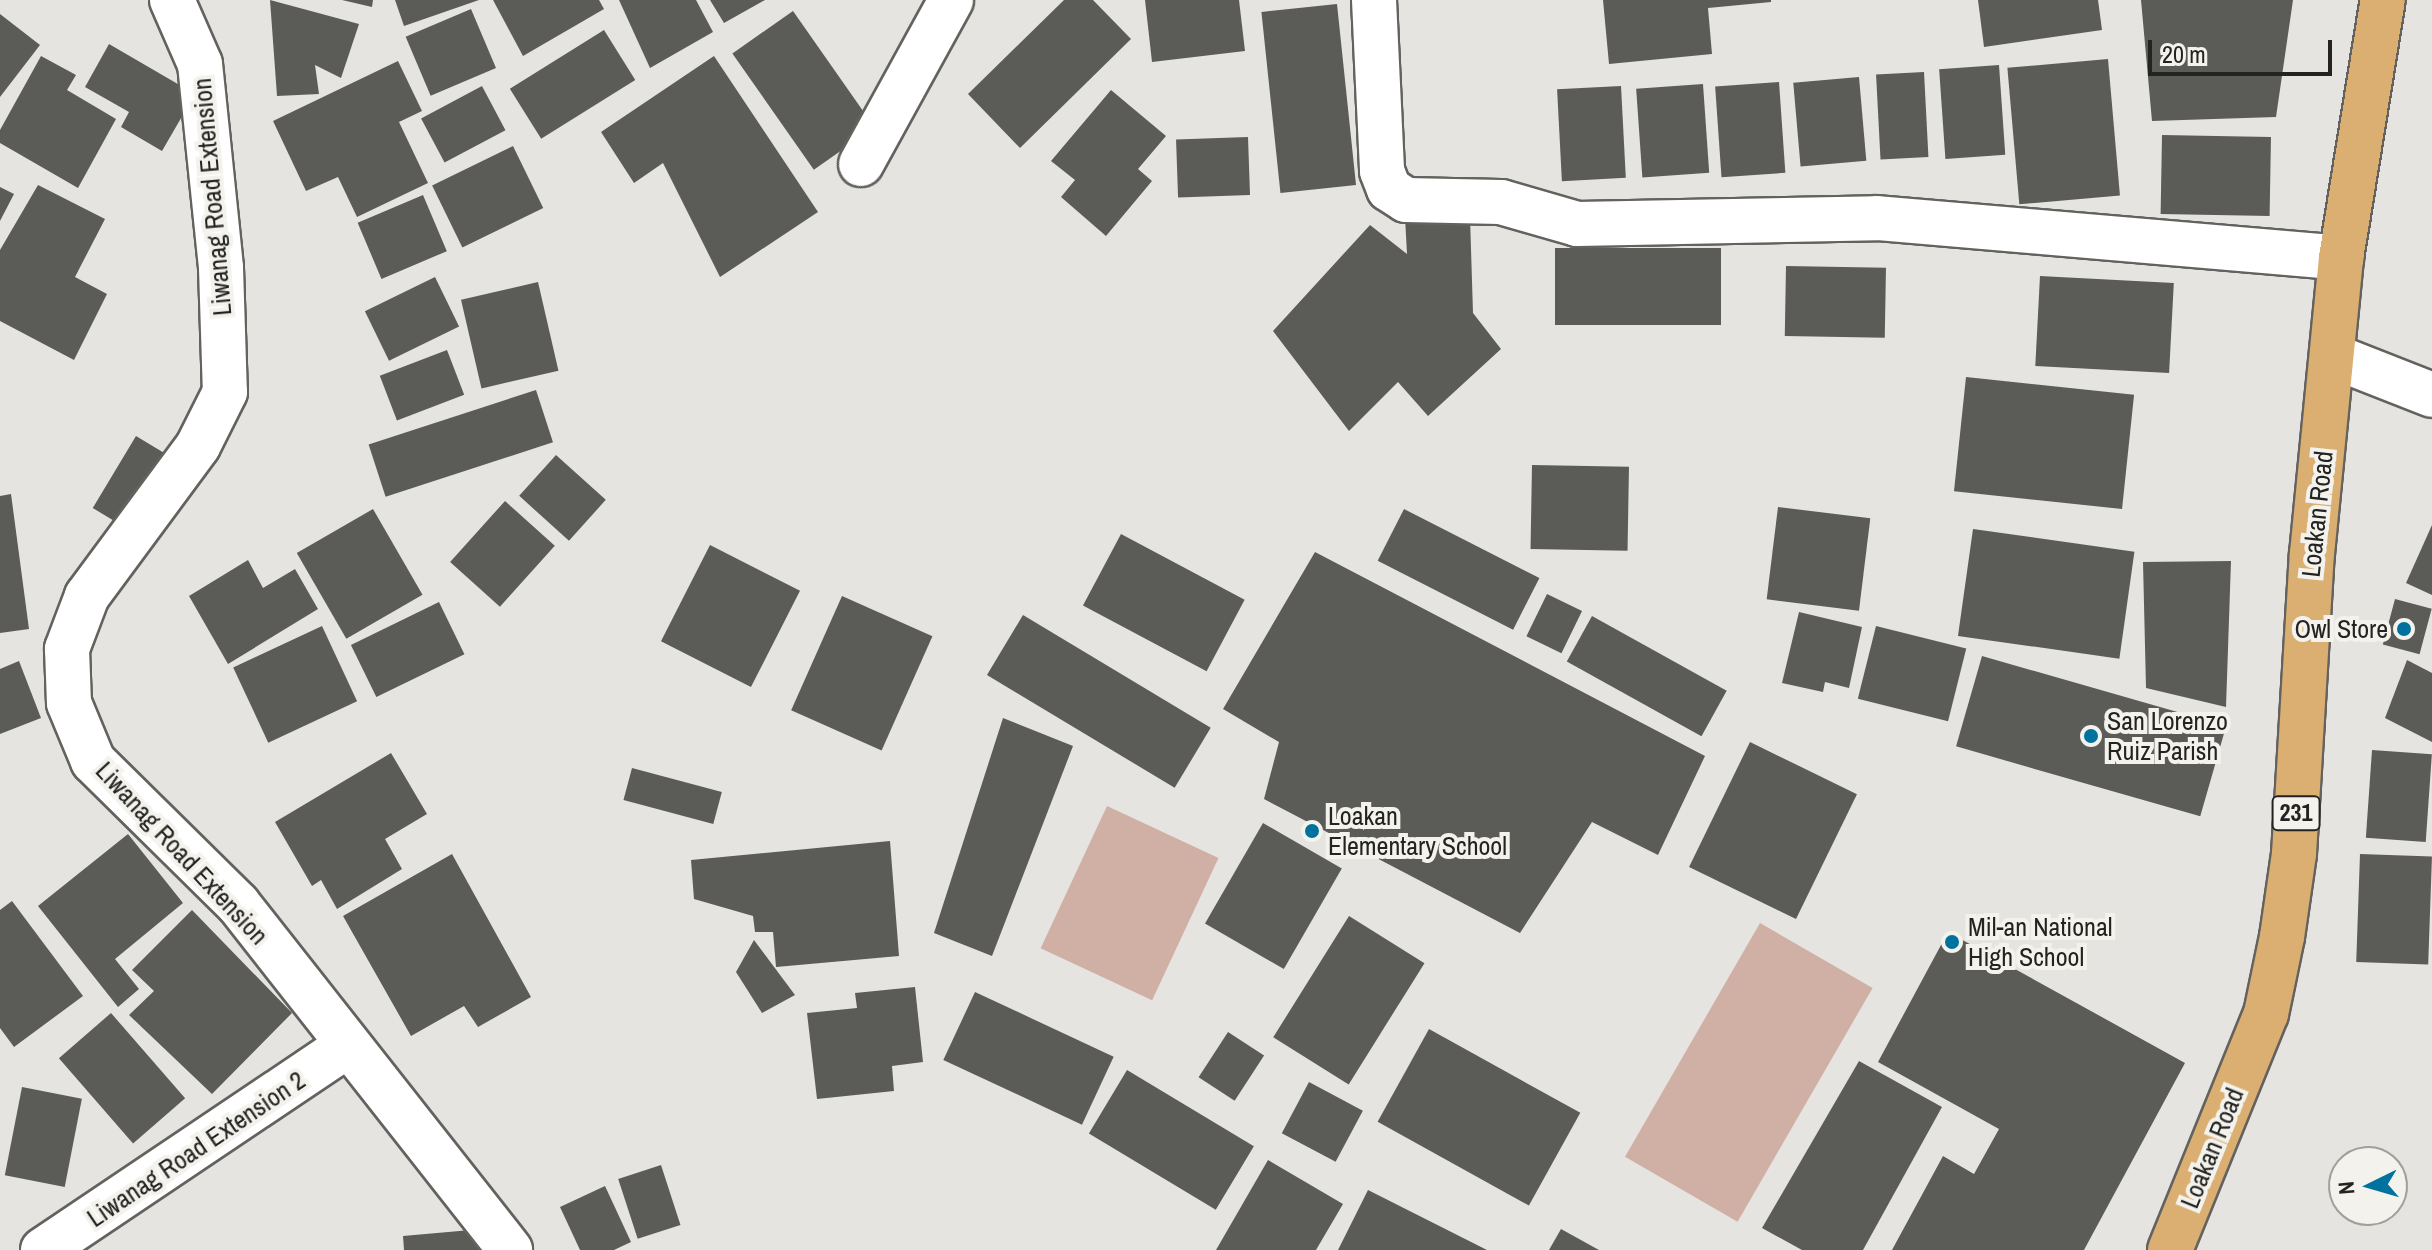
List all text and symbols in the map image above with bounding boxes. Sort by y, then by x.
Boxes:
scale bar [2152,24,2336,74]
text: 20 m [2162,38,2206,70]
street label: Liwanag Road Extension [186,77,238,317]
street label: Loakan Road [2295,449,2339,579]
place label: Owl Store [2294,613,2388,645]
marker: Owl Store [2395,620,2413,638]
place label: San Lorenzo Ruiz Parish [2107,705,2228,766]
marker: San Lorenzo Ruiz Parish [2082,727,2100,745]
street label: Liwanag Road Extension [89,755,275,951]
road number: 231 [2270,793,2322,833]
place label: Loakan Elementary School [1328,800,1507,862]
marker: Loakan Elementary School [1303,822,1321,840]
place label: Mil-an National High School [1968,911,2113,972]
marker: Mil-an National High School [1943,933,1961,951]
street label: Liwanag Road Extension 2 [81,1064,311,1234]
street label: Loakan Road [2174,1083,2250,1213]
north arrow [2328,1146,2408,1226]
text: N [2331,1180,2362,1196]

